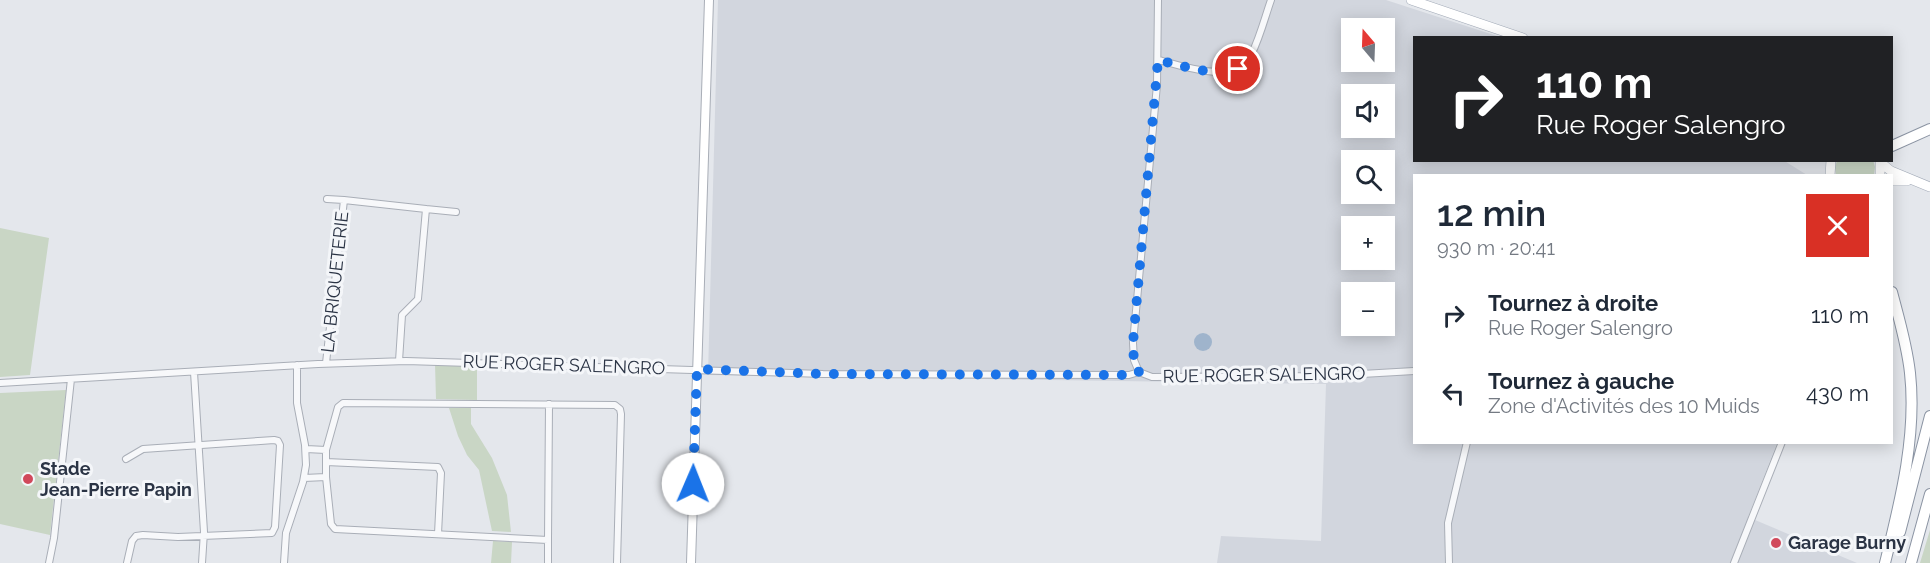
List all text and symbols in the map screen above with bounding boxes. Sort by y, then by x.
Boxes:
north arrow [1341,18,1395,72]
map controls [1341,18,1395,336]
pin [1212,43,1263,94]
icon: arrive [1221,52,1254,85]
text: 110 m [1536,59,1652,108]
icon: right [1437,60,1515,138]
button: sound [1341,84,1395,138]
text: Rue Roger Salengro [1536,109,1786,140]
button: search [1341,150,1395,204]
text: 12 min [1437,192,1546,234]
button: close [1806,194,1869,257]
street label: LA BRIQUETERIE [317,210,352,354]
button: + [1341,216,1395,270]
text: 930 m · 20:41 [1437,236,1555,260]
button: − [1341,282,1395,336]
text: Tournez à droite [1488,290,1658,316]
icon: right [1437,299,1470,332]
text: 110 m [1811,302,1869,328]
text: Rue Roger Salengro [1488,316,1673,340]
street label: RUE ROGER SALENGRO [462,350,666,379]
street label: RUE ROGER SALENGRO [1162,362,1366,387]
text: Tournez à gauche [1488,368,1674,394]
icon: left [1437,377,1470,410]
text: 430 m [1806,380,1869,406]
text: Zone d'Activités des 10 Muids [1488,394,1760,418]
position arrow [661,452,725,516]
place label: Stade Jean-Pierre Papin [40,458,192,500]
marker: Stade Jean-Pierre Papin [21,472,35,486]
place label: Garage Burny [1788,532,1906,553]
marker: Garage Burny [1769,536,1783,550]

